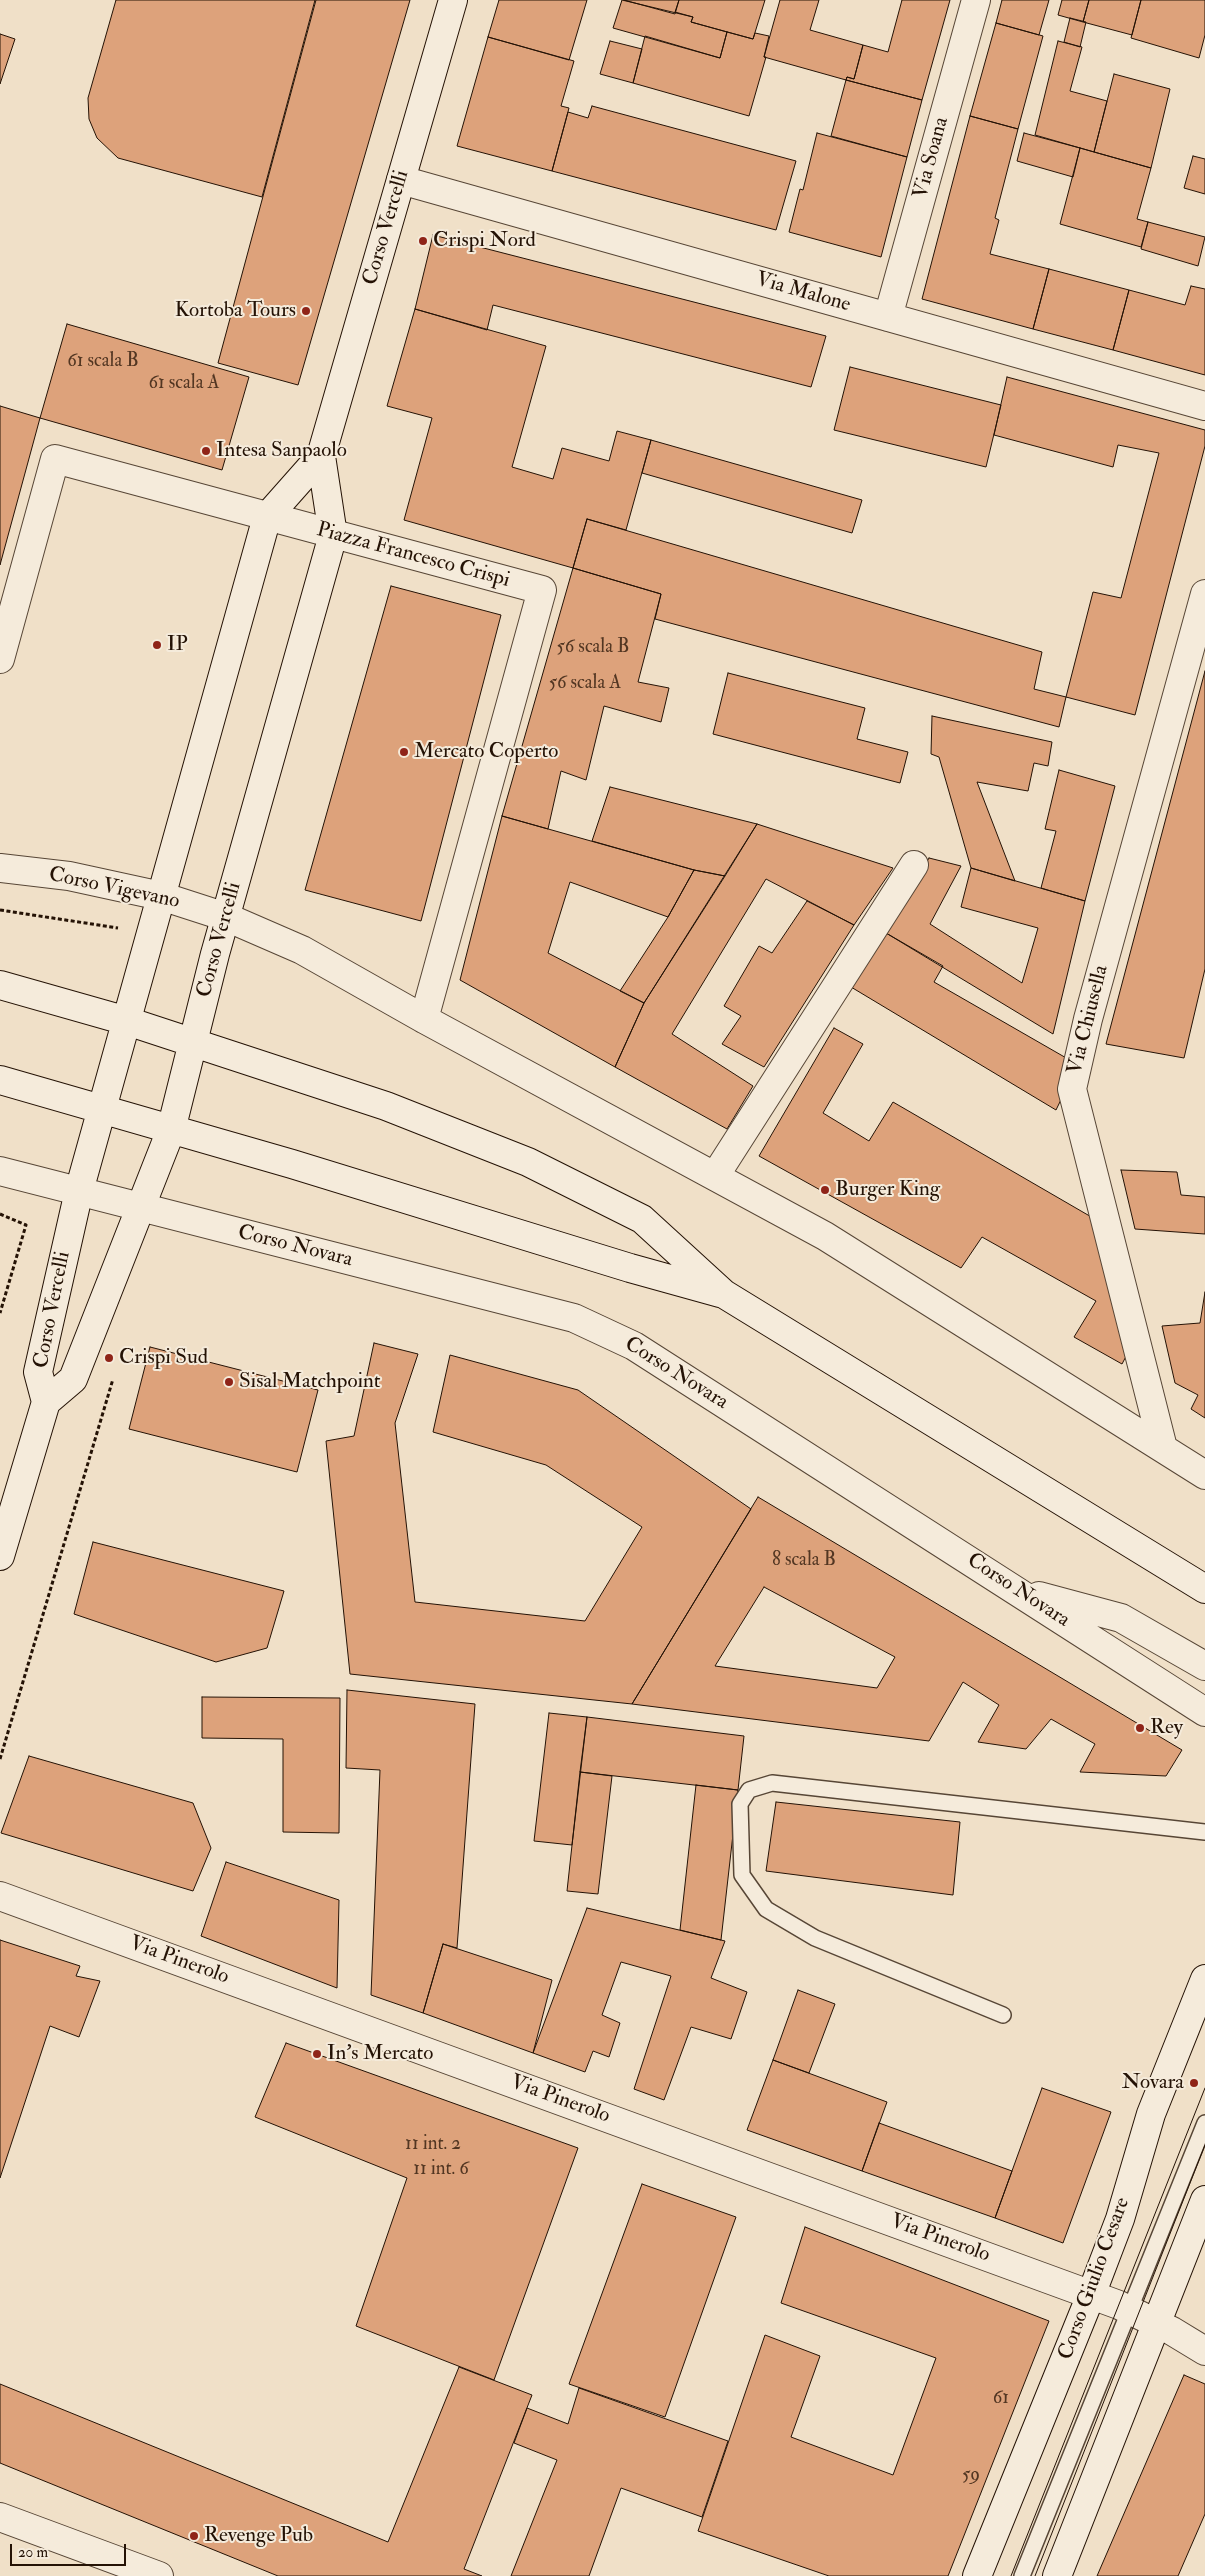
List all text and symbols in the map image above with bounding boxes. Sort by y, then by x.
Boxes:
street label: Via Soana [909,115,955,201]
street label: Corso Vercelli [359,168,415,288]
place label: Crispi Nord [433,228,536,254]
marker: Crispi Nord [417,235,429,247]
street label: Via Malone [753,267,853,319]
place label: Kortoba Tours [175,298,296,324]
marker: Kortoba Tours [300,305,312,317]
house number: 61 scala B [67,351,139,373]
house number: 61 scala A [148,373,220,395]
place label: Intesa Sanpaolo [216,438,347,464]
marker: Intesa Sanpaolo [200,445,212,457]
street label: Piazza Francesco Crispi [314,518,512,594]
place label: IP [167,632,188,658]
house number: 56 scala B [557,637,629,659]
marker: IP [151,639,163,651]
house number: 56 scala A [549,673,621,695]
place label: Mercato Coperto [414,739,558,765]
marker: Mercato Coperto [398,746,410,758]
street label: Corso Vigevano [46,863,182,915]
street label: Corso Vercelli [193,880,247,1000]
street label: Via Chiusella [1063,963,1115,1077]
place label: Burger King [835,1177,940,1203]
marker: Burger King [819,1184,831,1196]
street label: Corso Novara [235,1221,355,1273]
street label: Corso Vercelli [29,1250,77,1370]
street label: Corso Novara [620,1332,732,1416]
place label: Crispi Sud [119,1345,208,1371]
marker: Crispi Sud [103,1352,115,1364]
place label: Sisal Matchpoint [239,1369,381,1395]
marker: Sisal Matchpoint [223,1376,235,1388]
street label: Corso Novara [962,1548,1074,1634]
house number: 8 scala B [772,1550,836,1572]
place label: Rey [1150,1715,1183,1741]
marker: Rey [1134,1722,1146,1734]
street label: Via Pinerolo [126,1931,232,1991]
place label: In's Mercato [327,2041,433,2067]
marker: In's Mercato [311,2048,323,2060]
street label: Via Pinerolo [507,2070,613,2130]
place label: Novara [1122,2070,1184,2096]
marker: Novara [1188,2077,1200,2089]
house number: 11 int. 2 [405,2134,461,2156]
house number: 11 int. 6 [413,2159,469,2181]
street label: Corso Giulio Cesare [1054,2194,1136,2364]
street label: Via Pinerolo [887,2209,993,2269]
house number: 61 [993,2388,1009,2410]
house number: 59 [962,2465,980,2487]
place label: Revenge Pub [204,2523,313,2549]
marker: Revenge Pub [188,2530,200,2542]
scale bar [12,2534,129,2566]
text: 20 m [18,2543,48,2562]

